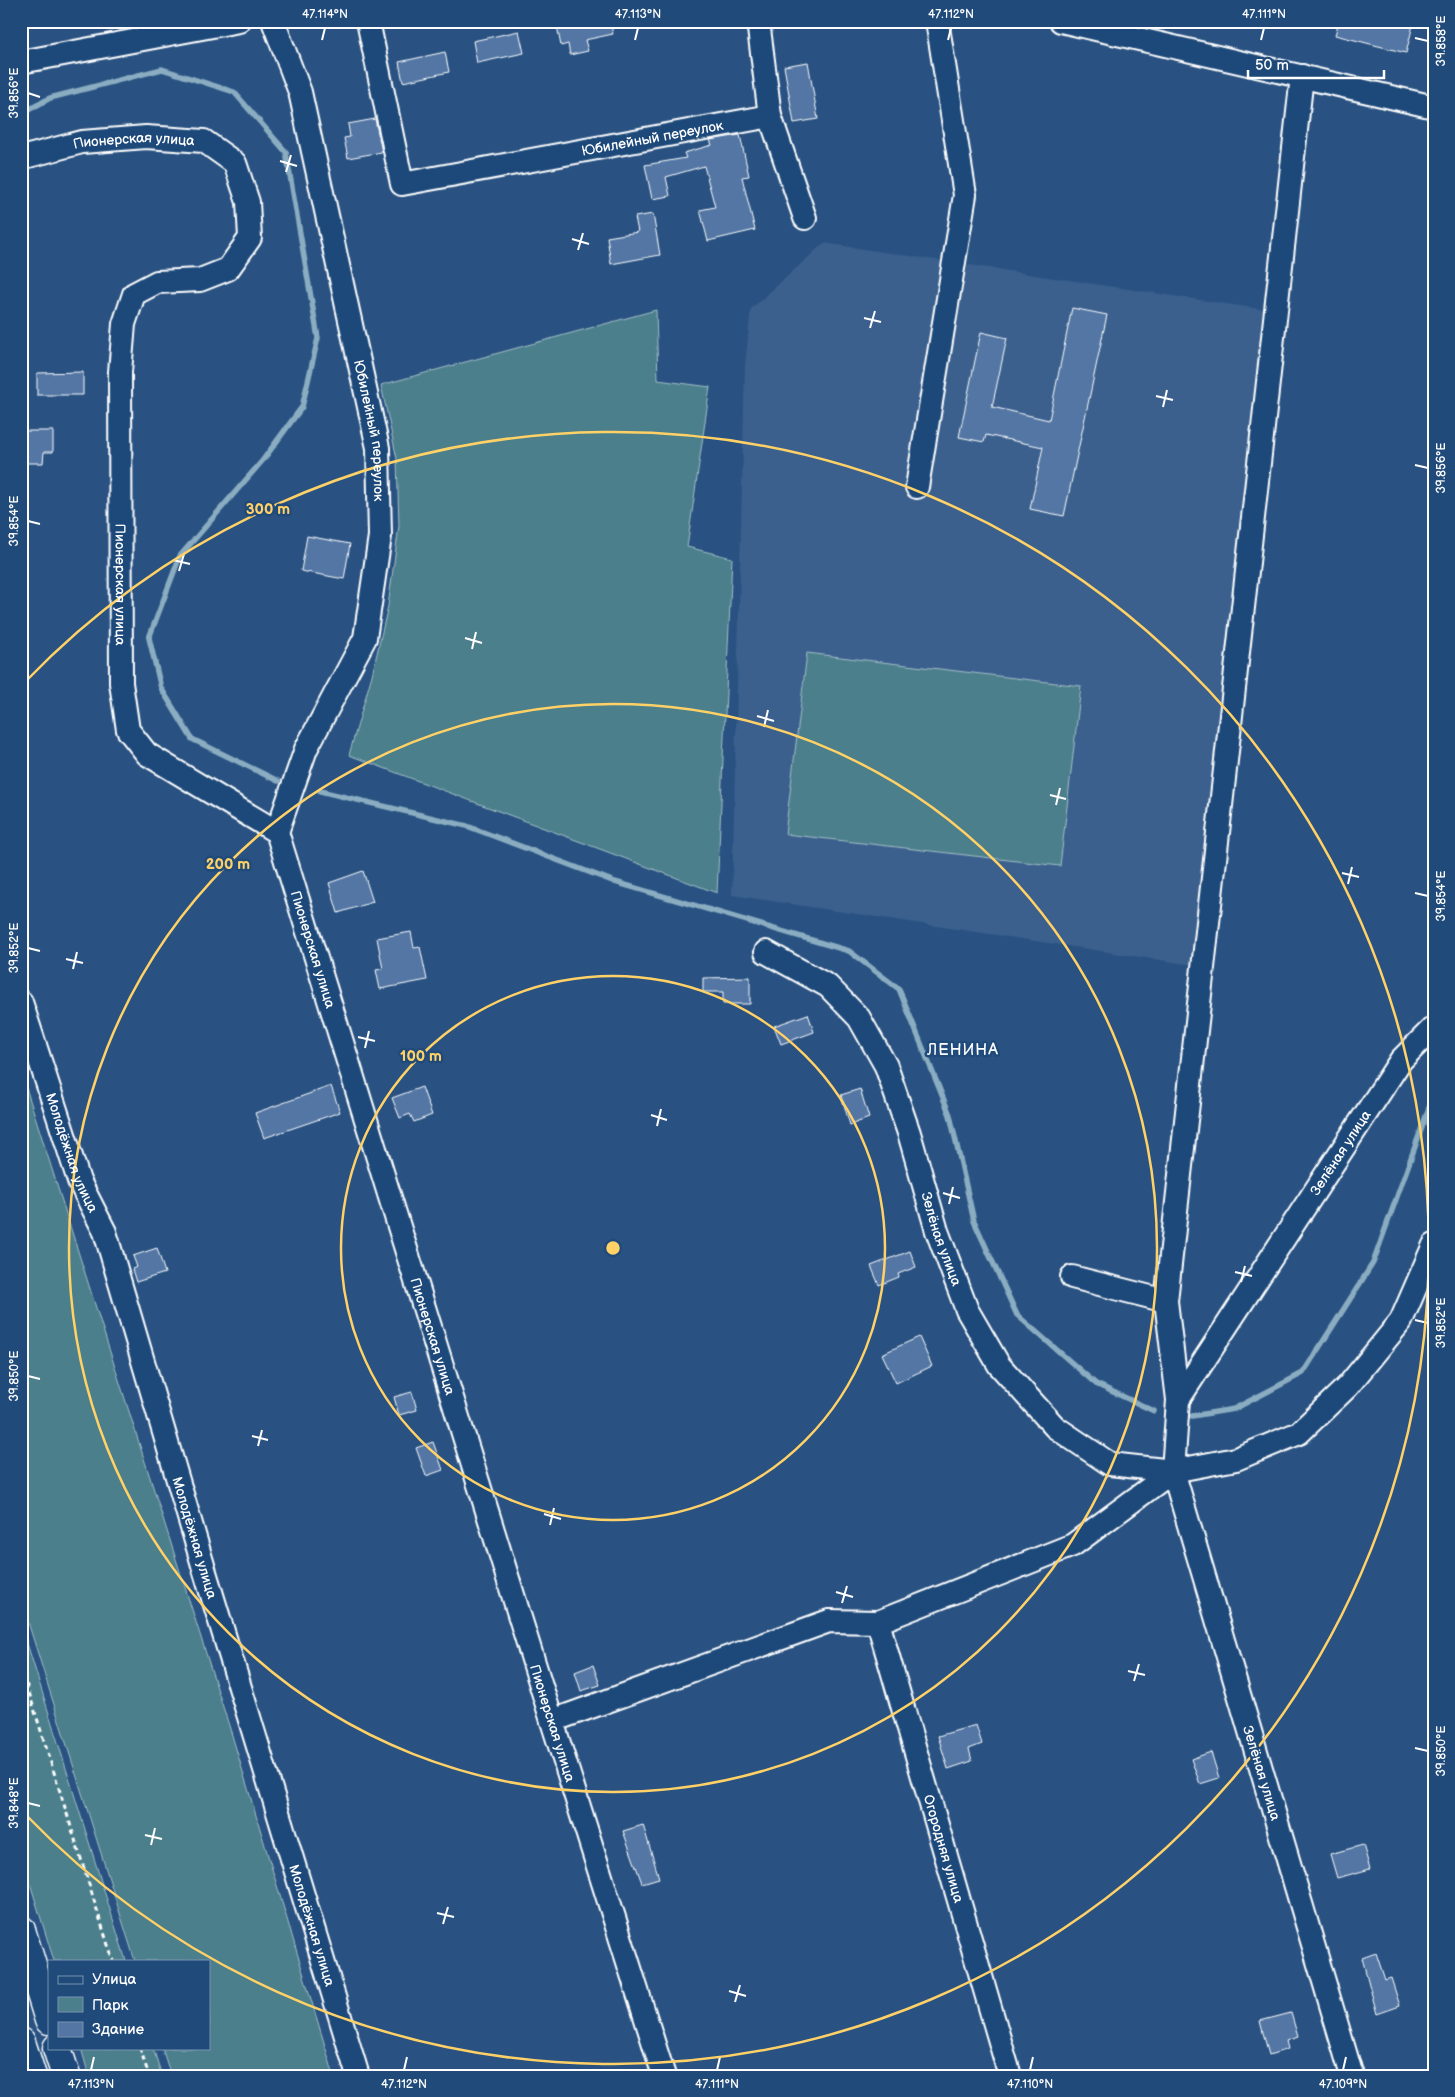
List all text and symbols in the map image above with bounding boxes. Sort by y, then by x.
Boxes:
text: 47.114°N [302,7,348,22]
text: 47.113°N [615,7,661,22]
text: 47.112°N [928,7,974,22]
text: 47.111°N [1242,7,1286,22]
text: 39.858°E [1434,15,1449,66]
scale bar [1248,48,1384,80]
text: 50 m [1255,56,1289,75]
text: 39.856°E [7,67,22,119]
street label: Юбилейный переулок [580,117,725,160]
street label: Пионерская улица [71,129,196,153]
street label: Юбилейный переулок [350,358,387,502]
text: 39.856°E [1434,442,1449,494]
text: 39.854°E [7,496,22,546]
text: 300 m [246,500,290,519]
street label: Пионерская улица [111,524,129,646]
text: 200 m [206,855,250,874]
text: 39.854°E [1434,871,1449,921]
street label: Пионерская улица [287,889,339,1011]
text: 39.852°E [7,923,22,973]
district label: ЛЕНИНА [926,1041,999,1060]
text: 100 m [400,1047,442,1066]
street label: Молодёжная улица [42,1091,102,1216]
street label: Зелёная улица [1307,1107,1375,1199]
street label: Зелёная улица [917,1190,965,1289]
centre of rings [604,1239,622,1257]
street label: Пионерская улица [406,1276,459,1398]
text: 39.852°E [1434,1298,1449,1348]
text: 39.850°E [7,1350,22,1402]
street label: Молодёжная улица [168,1475,221,1601]
street label: Пионерская улица [526,1663,579,1785]
street label: Зелёная улица [1239,1724,1284,1823]
text: 39.850°E [1434,1725,1449,1777]
text: 39.848°E [7,1777,22,1829]
street label: Огородняя улица [920,1793,967,1906]
street label: Молодёжная улица [285,1863,338,1989]
legend [48,1960,210,2050]
text: Улица [92,1970,137,1989]
text: Парк [92,1996,129,2015]
text: Здание [92,2020,144,2039]
text: 47.113°N [68,2077,114,2092]
text: 47.112°N [381,2077,427,2092]
text: 47.111°N [695,2077,739,2092]
text: 47.110°N [1007,2077,1053,2092]
text: 47.109°N [1319,2077,1367,2092]

